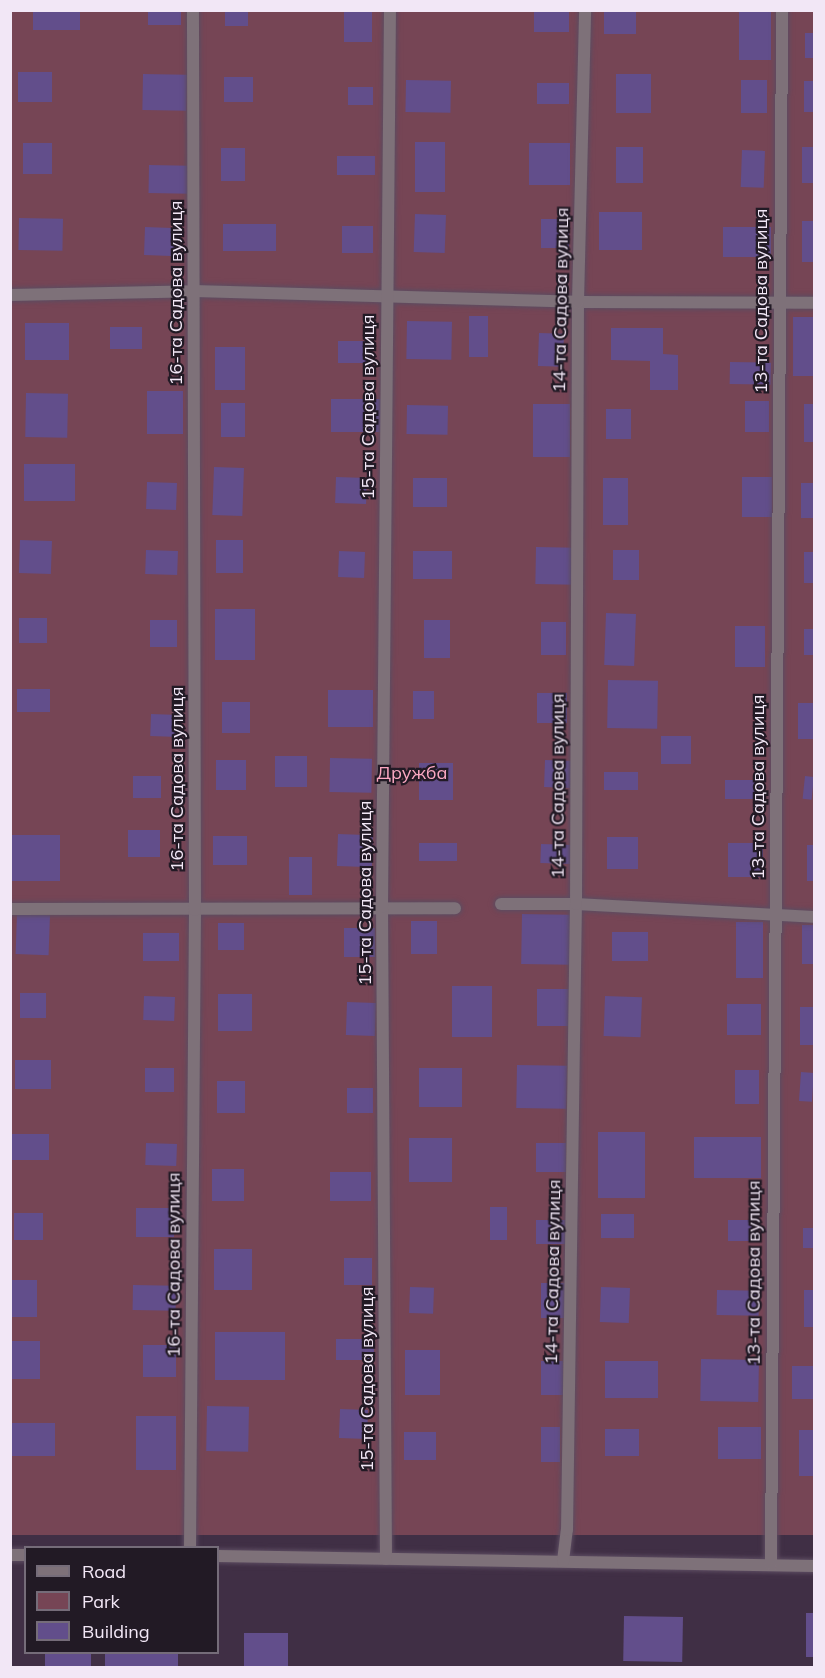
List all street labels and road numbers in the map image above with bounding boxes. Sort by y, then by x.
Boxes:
street label: 16-та Садова вулиця [165,201,187,385]
street label: 14-та Садова вулиця [549,207,573,393]
street label: 13-та Садова вулиця [750,209,772,393]
street label: 15-та Садова вулиця [357,315,379,499]
street label: 16-та Садова вулиця [166,687,188,871]
street label: 14-та Садова вулиця [547,694,569,878]
street label: 13-та Садова вулиця [747,695,769,879]
street label: 15-та Садова вулиця [354,801,376,985]
street label: 16-та Садова вулиця [163,1173,185,1357]
street label: 14-та Садова вулиця [541,1179,565,1365]
street label: 13-та Садова вулиця [743,1181,765,1365]
street label: 15-та Садова вулиця [356,1287,378,1471]

